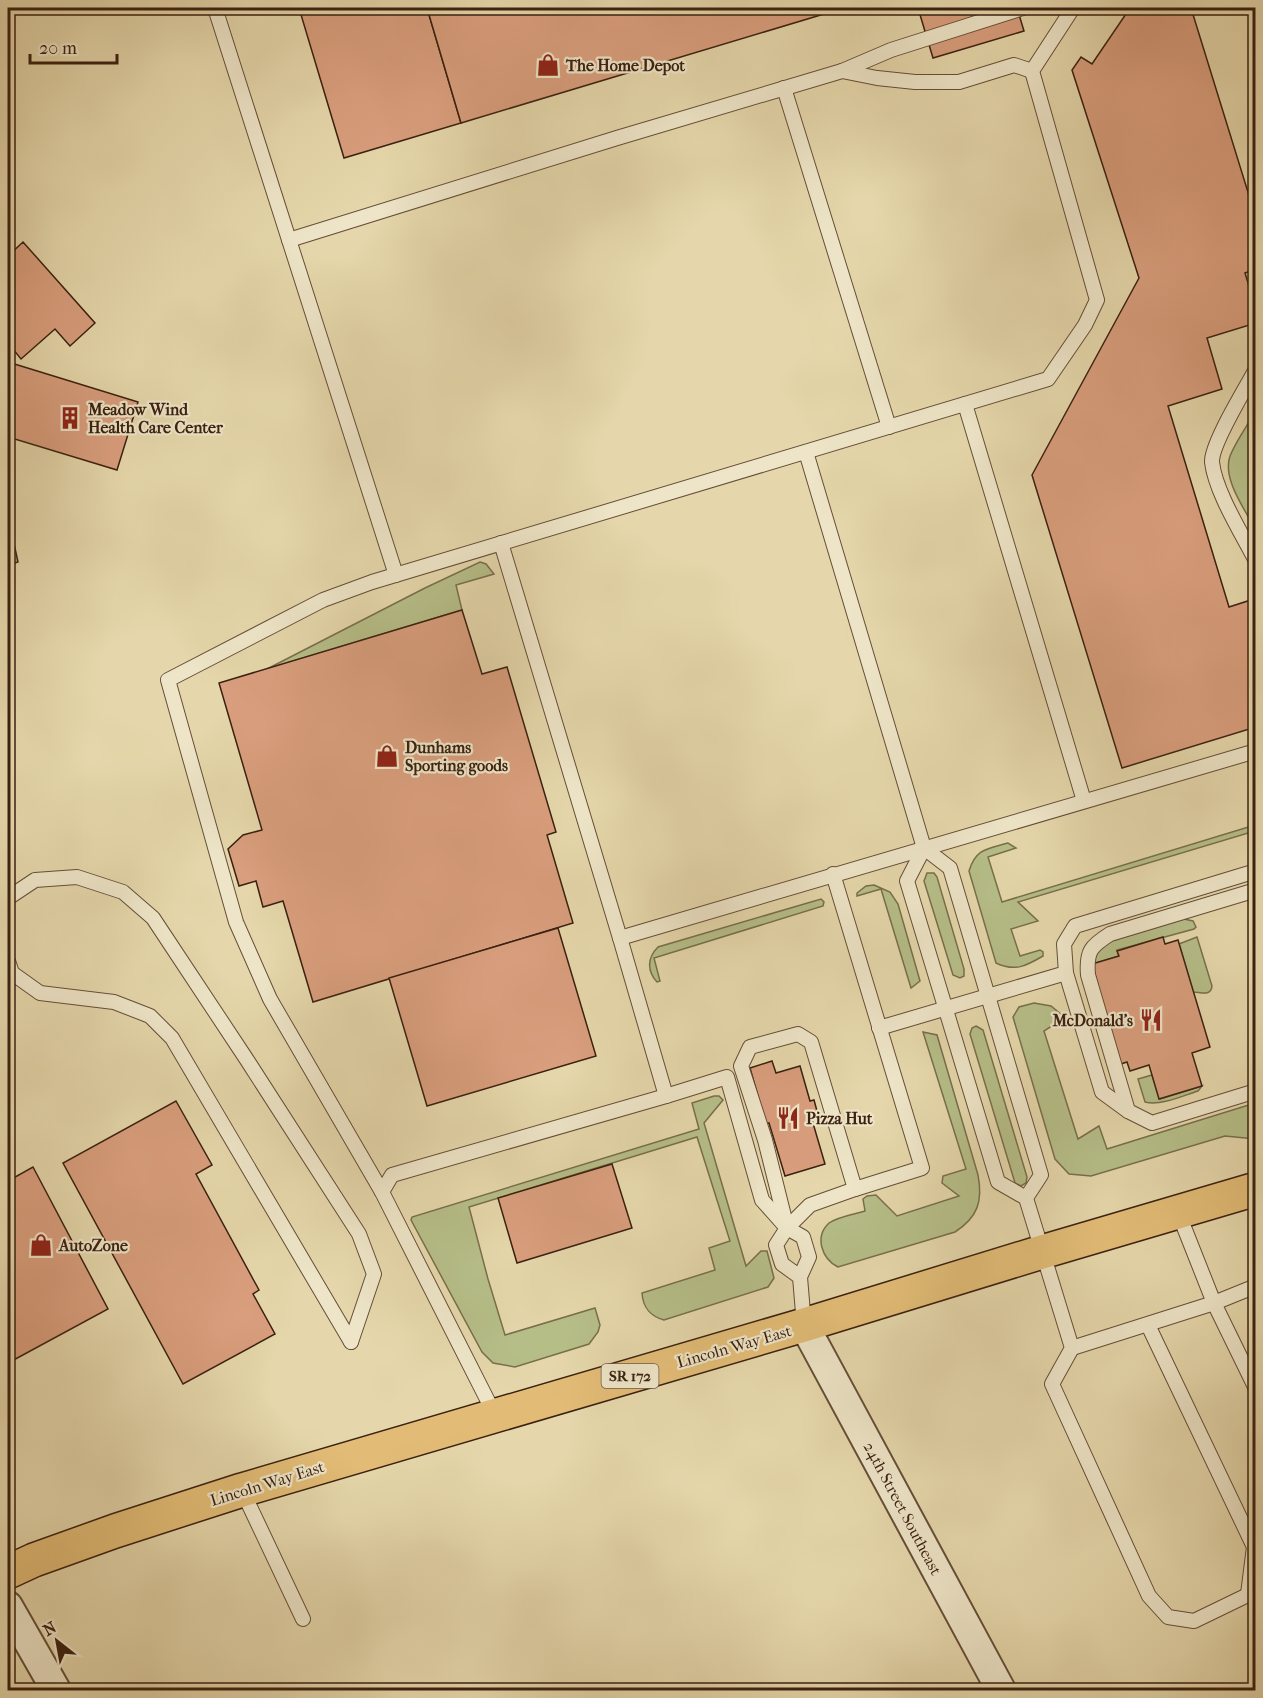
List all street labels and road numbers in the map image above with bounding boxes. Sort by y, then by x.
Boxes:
street label: Lincoln Way East [675,1321,794,1372]
road number: SR 172 [602,1364,658,1388]
street label: 24th Street Southeast [859,1438,946,1578]
street label: Lincoln Way East [208,1457,327,1510]

